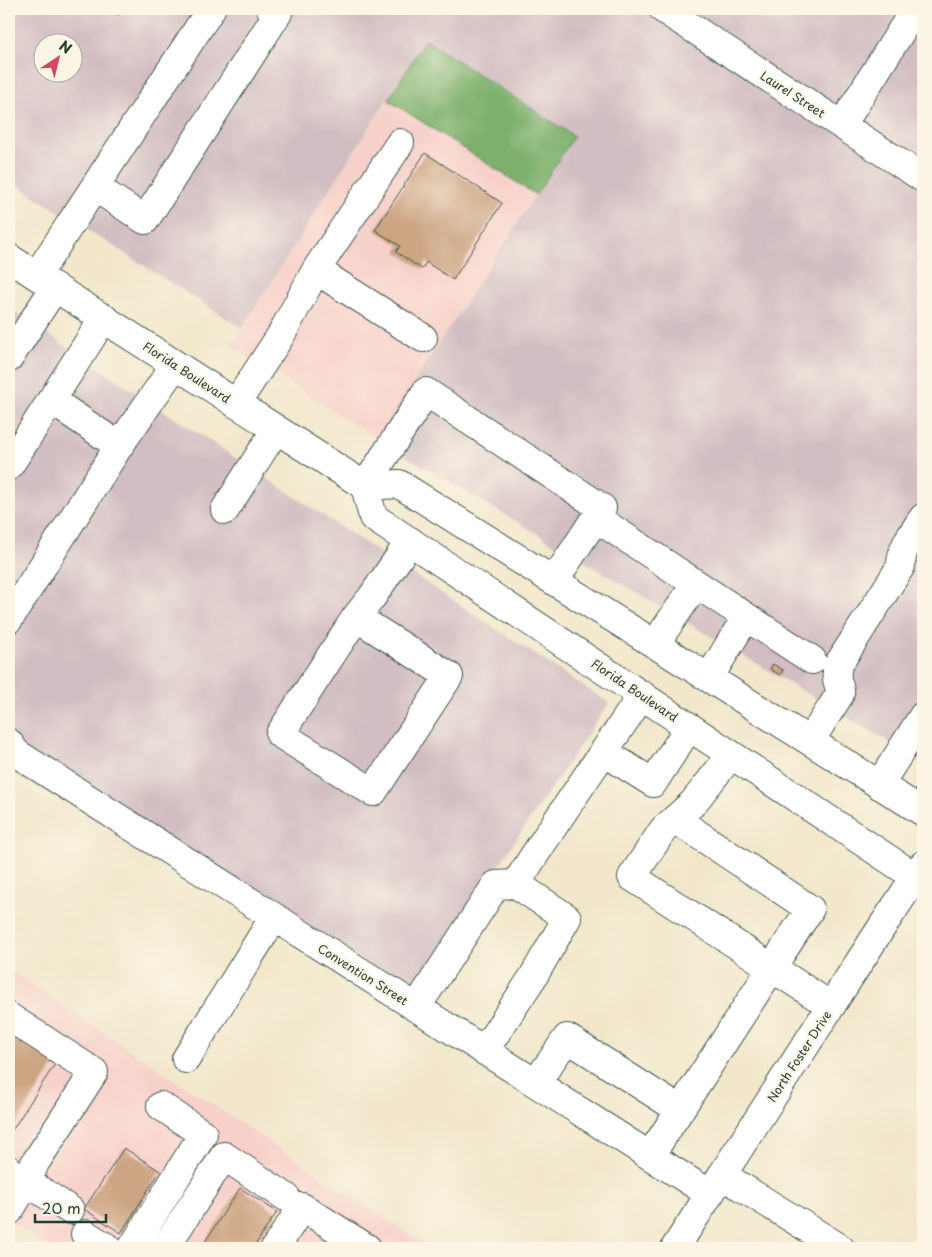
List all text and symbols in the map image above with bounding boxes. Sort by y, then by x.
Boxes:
north arrow [32,32,82,82]
text: N [55,35,76,59]
street label: Laurel Street [757,66,829,122]
street label: Florida Boulevard [140,337,235,407]
street label: Florida Boulevard [588,654,683,726]
street label: Convention Street [314,939,412,1009]
street label: North Foster Drive [763,1007,835,1105]
scale bar [35,1192,106,1224]
text: 20 m [42,1196,81,1219]

